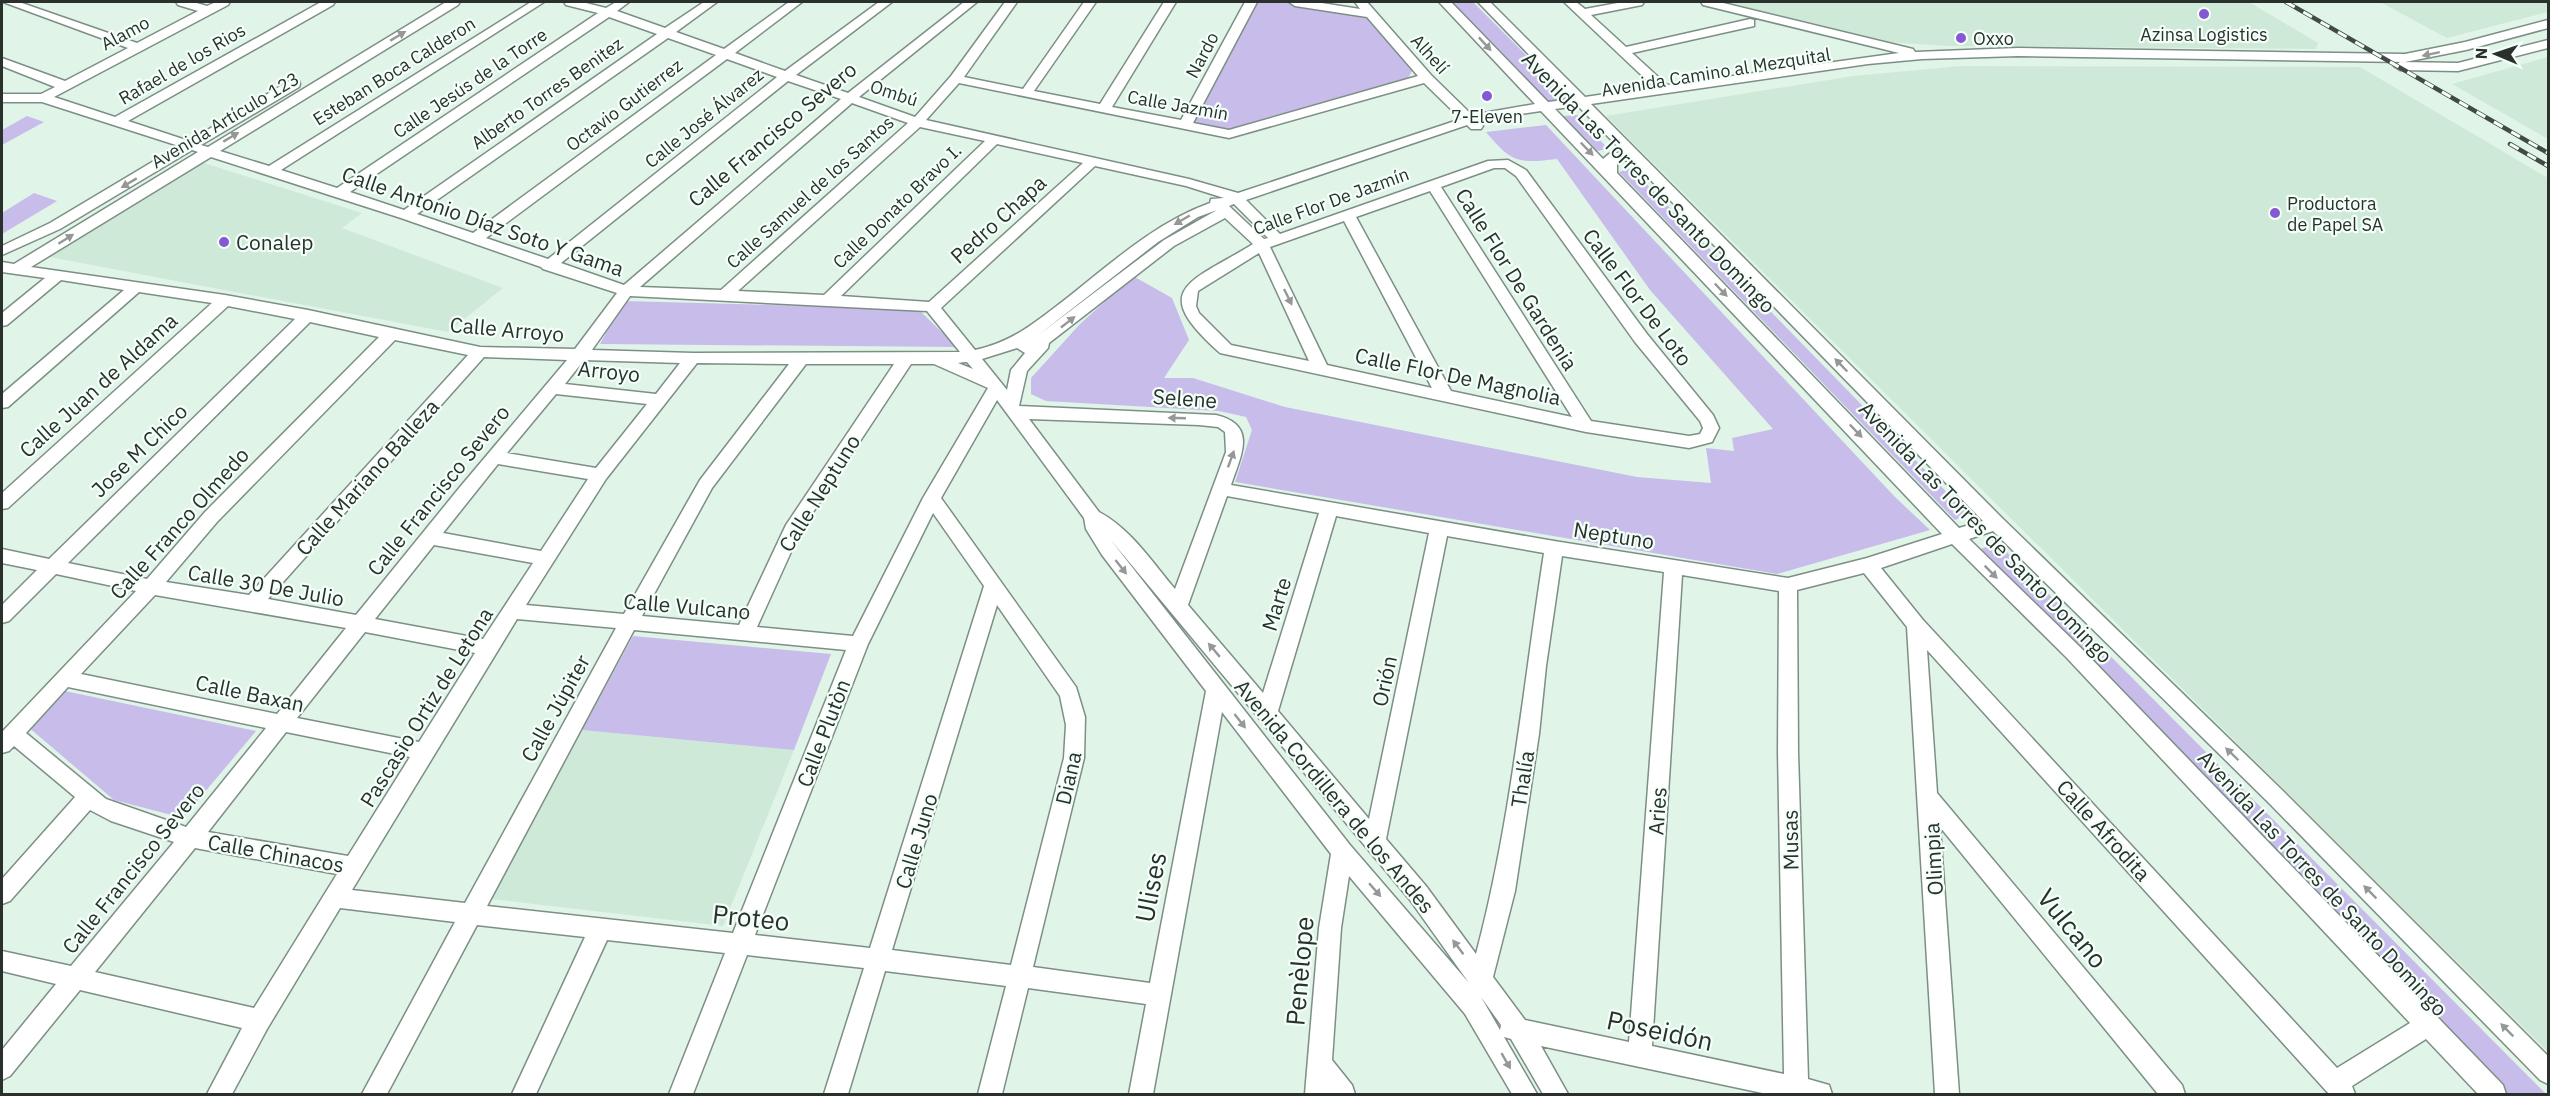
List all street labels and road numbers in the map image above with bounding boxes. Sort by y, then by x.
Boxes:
street label: Alamo [97,11,153,55]
street label: Esteban Boca Calderon [308,12,480,130]
street label: Rafael de los Rios [114,18,250,110]
street label: Calle Jesús de la Torre [388,23,552,143]
street label: Nardo [1180,28,1224,82]
street label: Alhelí [1406,29,1454,79]
street label: Alberto Torres Benitez [467,32,627,154]
street label: Avenida Camino al Mezquital [1600,43,1832,101]
street label: Avenida Las Torres de Santo Domingo [1516,45,1782,319]
street label: Octavio Gutierrez [561,54,687,156]
street label: Calle Francisco Severo [682,55,862,213]
street label: Calle José Álvarez [640,63,768,173]
street label: Avenida Artículo 123 [147,67,303,173]
street label: Ombú [867,74,921,112]
street label: Calle Jazmín [1126,85,1230,125]
street label: Calle Samuel de los Santos [721,111,899,273]
street label: Calle Donato Bravo I. [828,139,966,273]
street label: Calle Antonio Díaz Soto Y Gama [338,160,628,282]
street label: Calle Flor De Jazmín [1250,162,1412,240]
street label: Pedro Chapa [944,168,1052,270]
street label: Calle Flor De Gardenia [1449,183,1585,375]
street label: Calle Flor De Loto [1577,222,1699,372]
street label: Calle Juan de Aldama [13,306,183,464]
street label: Calle Arroyo [449,310,565,348]
street label: Calle Flor De Magnolia [1353,341,1563,411]
street label: Arroyo [576,354,642,388]
street label: Selene [1152,382,1218,414]
street label: Calle Mariano Balleza [289,393,445,561]
street label: Avenida Las Torres de Santo Domingo [1853,395,2119,669]
street label: Jose M Chico [85,397,193,503]
street label: Calle Francisco Severo [360,399,516,581]
street label: Calle Neptuno [772,429,866,557]
street label: Calle Franco Olmedo [103,441,255,605]
street label: Neptuno [1572,515,1656,555]
street label: Calle 30 De Julio [186,557,346,613]
street label: Marte [1255,574,1297,634]
street label: Calle Vulcano [622,586,752,626]
street label: Pascasio Ortiz de Letona [353,602,499,812]
street label: Calle Júpiter [514,649,596,767]
street label: Orión [1365,653,1403,709]
street label: Calle Baxan [193,668,307,718]
street label: Avenida Cordillera de los Andes [1229,673,1441,919]
street label: Calle Plutòn [790,675,856,791]
street label: Avenida Las Torres de Santo Domingo [2192,744,2454,1022]
street label: Thalía [1504,748,1540,810]
street label: Diana [1048,749,1088,807]
street label: Calle Afrodita [2051,773,2157,887]
street label: Calle Francisco Severo [55,777,211,959]
street label: Aries [1641,786,1673,836]
street label: Calle Juno [888,790,944,892]
street label: Musas [1775,809,1805,871]
street label: Olimpia [1917,822,1949,896]
street label: Calle Chinacos [206,827,346,879]
street label: Ulises [1127,849,1173,925]
street label: Vulcano [2030,881,2116,975]
street label: Proteo [711,896,791,938]
street label: Penèlope [1277,915,1321,1027]
street label: Poseidón [1604,1002,1716,1058]

